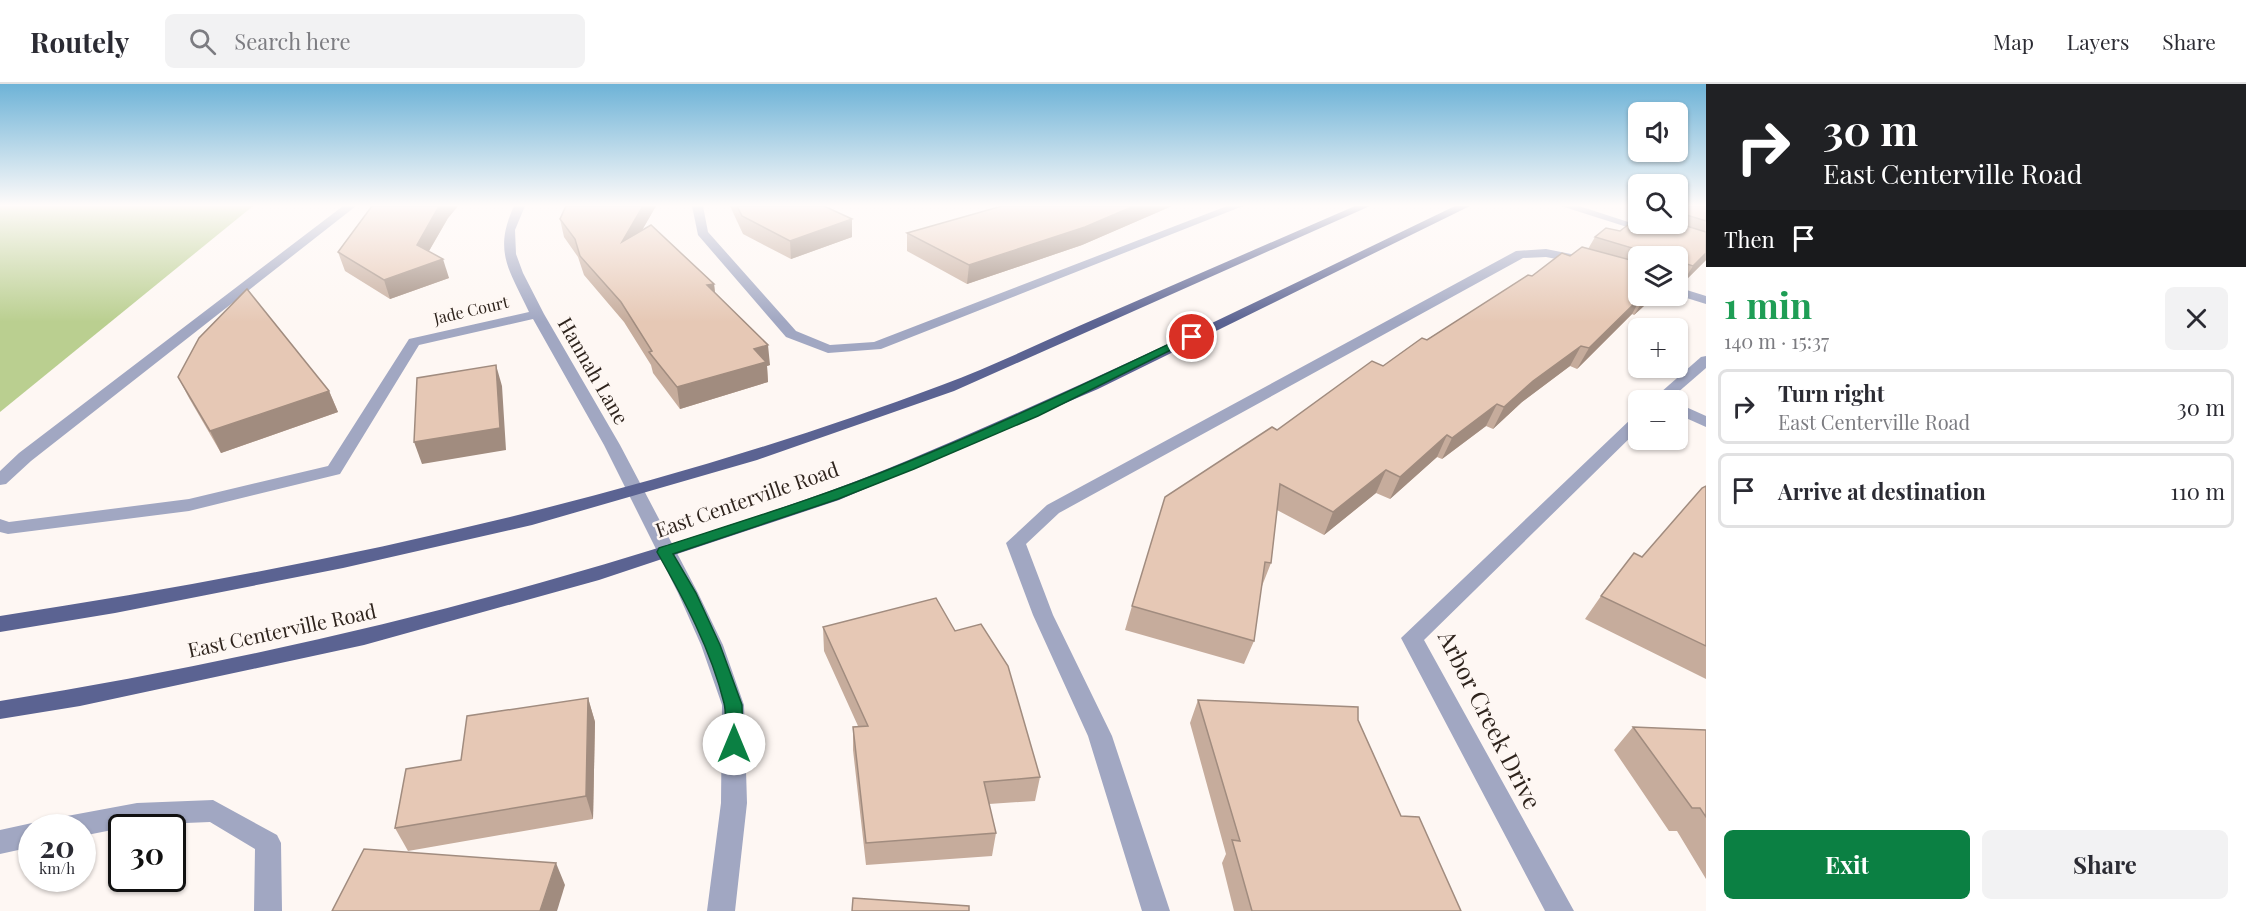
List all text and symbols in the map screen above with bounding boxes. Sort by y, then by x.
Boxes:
search box [165,14,585,68]
text: Routely [30,23,129,60]
icon: search [186,25,219,58]
text: Search here [234,26,351,56]
text: Map [1993,27,2034,55]
text: Layers [2067,27,2129,55]
text: Share [2162,27,2216,55]
text: 30 m [1823,101,1918,157]
map controls [1628,102,1688,450]
button: sound [1628,102,1688,162]
icon: right [1724,108,1802,186]
text: East Centerville Road [1823,155,2082,191]
button: search [1628,174,1688,234]
icon: arrive [1787,222,1820,255]
text: Then [1724,224,1775,254]
button: layers [1628,246,1688,306]
text: 1 min [1724,280,1812,328]
button: close [2165,287,2228,350]
street label: Jade Court [430,291,511,329]
pin [1166,311,1217,362]
street label: Hannah Lane [553,312,636,429]
button: + [1628,318,1688,378]
icon: arrive [1175,320,1208,353]
text: 140 m · 15:37 [1724,327,1829,354]
text: Turn right [1778,378,1884,408]
button: − [1628,390,1688,450]
icon: right [1727,390,1760,423]
text: 30 m [2177,392,2225,422]
text: East Centerville Road [1778,408,1970,435]
street label: East Centerville Road [651,454,842,543]
icon: arrive [1727,474,1760,507]
text: Arrive at destination [1778,476,1986,506]
text: 110 m [2171,476,2225,506]
street label: East Centerville Road [185,596,379,663]
street label: Arbor Creek Drive [1431,623,1550,814]
position arrow [702,712,766,776]
speed limit sign: 30 [108,814,186,892]
text: 20 [39,826,75,866]
button: Exit [1724,830,1970,899]
button: Share [1982,830,2228,899]
text: km/h [39,858,75,878]

